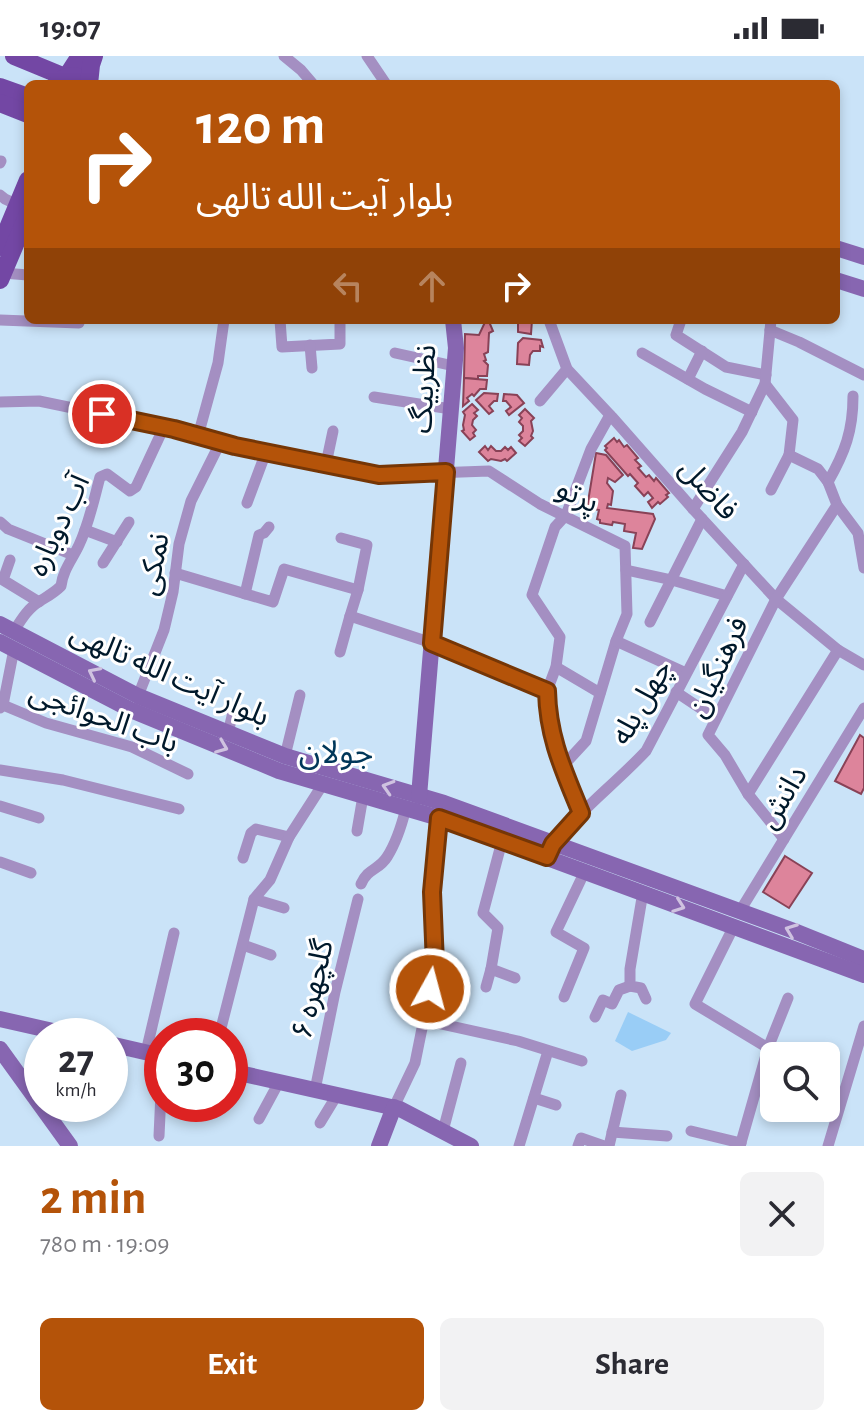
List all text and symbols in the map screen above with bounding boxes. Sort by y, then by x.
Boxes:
text: 19:07 [40,13,101,43]
text: 120 m [196,98,325,154]
icon: right [64,112,168,216]
text: بلوار آیت الله تالهی [196,180,453,216]
icon: left [326,264,370,308]
icon: ahead [410,264,454,308]
icon: right [494,264,538,308]
street label: نظربیگ [406,344,442,434]
pin [68,380,136,448]
icon: arrive [80,392,124,436]
street label: فاضل [673,453,743,527]
street label: آب دوباره [22,469,97,581]
street label: پرتو [550,473,604,522]
street label: نمکی [133,531,176,598]
street label: فرهنگیان [681,612,755,723]
street label: بلوار آیت الله تالهی [65,617,274,733]
street label: چهل پله [606,655,681,752]
one-way arrow [88,667,103,683]
street label: باب الحوائجی [25,677,182,760]
district label: جولان [299,737,373,771]
one-way arrow [214,738,228,754]
street label: دانش [753,761,814,835]
one-way arrow [382,780,396,796]
one-way arrow [671,896,685,913]
one-way arrow [785,923,799,940]
street label: گلچهره ۶ [286,936,342,1042]
position arrow [388,947,472,1031]
speed limit sign: 30 [144,1018,248,1122]
text: 27 [58,1040,94,1080]
map controls [760,1042,840,1122]
button: search [760,1042,840,1122]
text: km/h [55,1080,97,1100]
button: close [740,1172,824,1256]
text: 2 min [40,1175,147,1223]
text: 780 m · 19:09 [40,1231,170,1257]
button: Exit [40,1318,424,1410]
button: Share [440,1318,824,1410]

